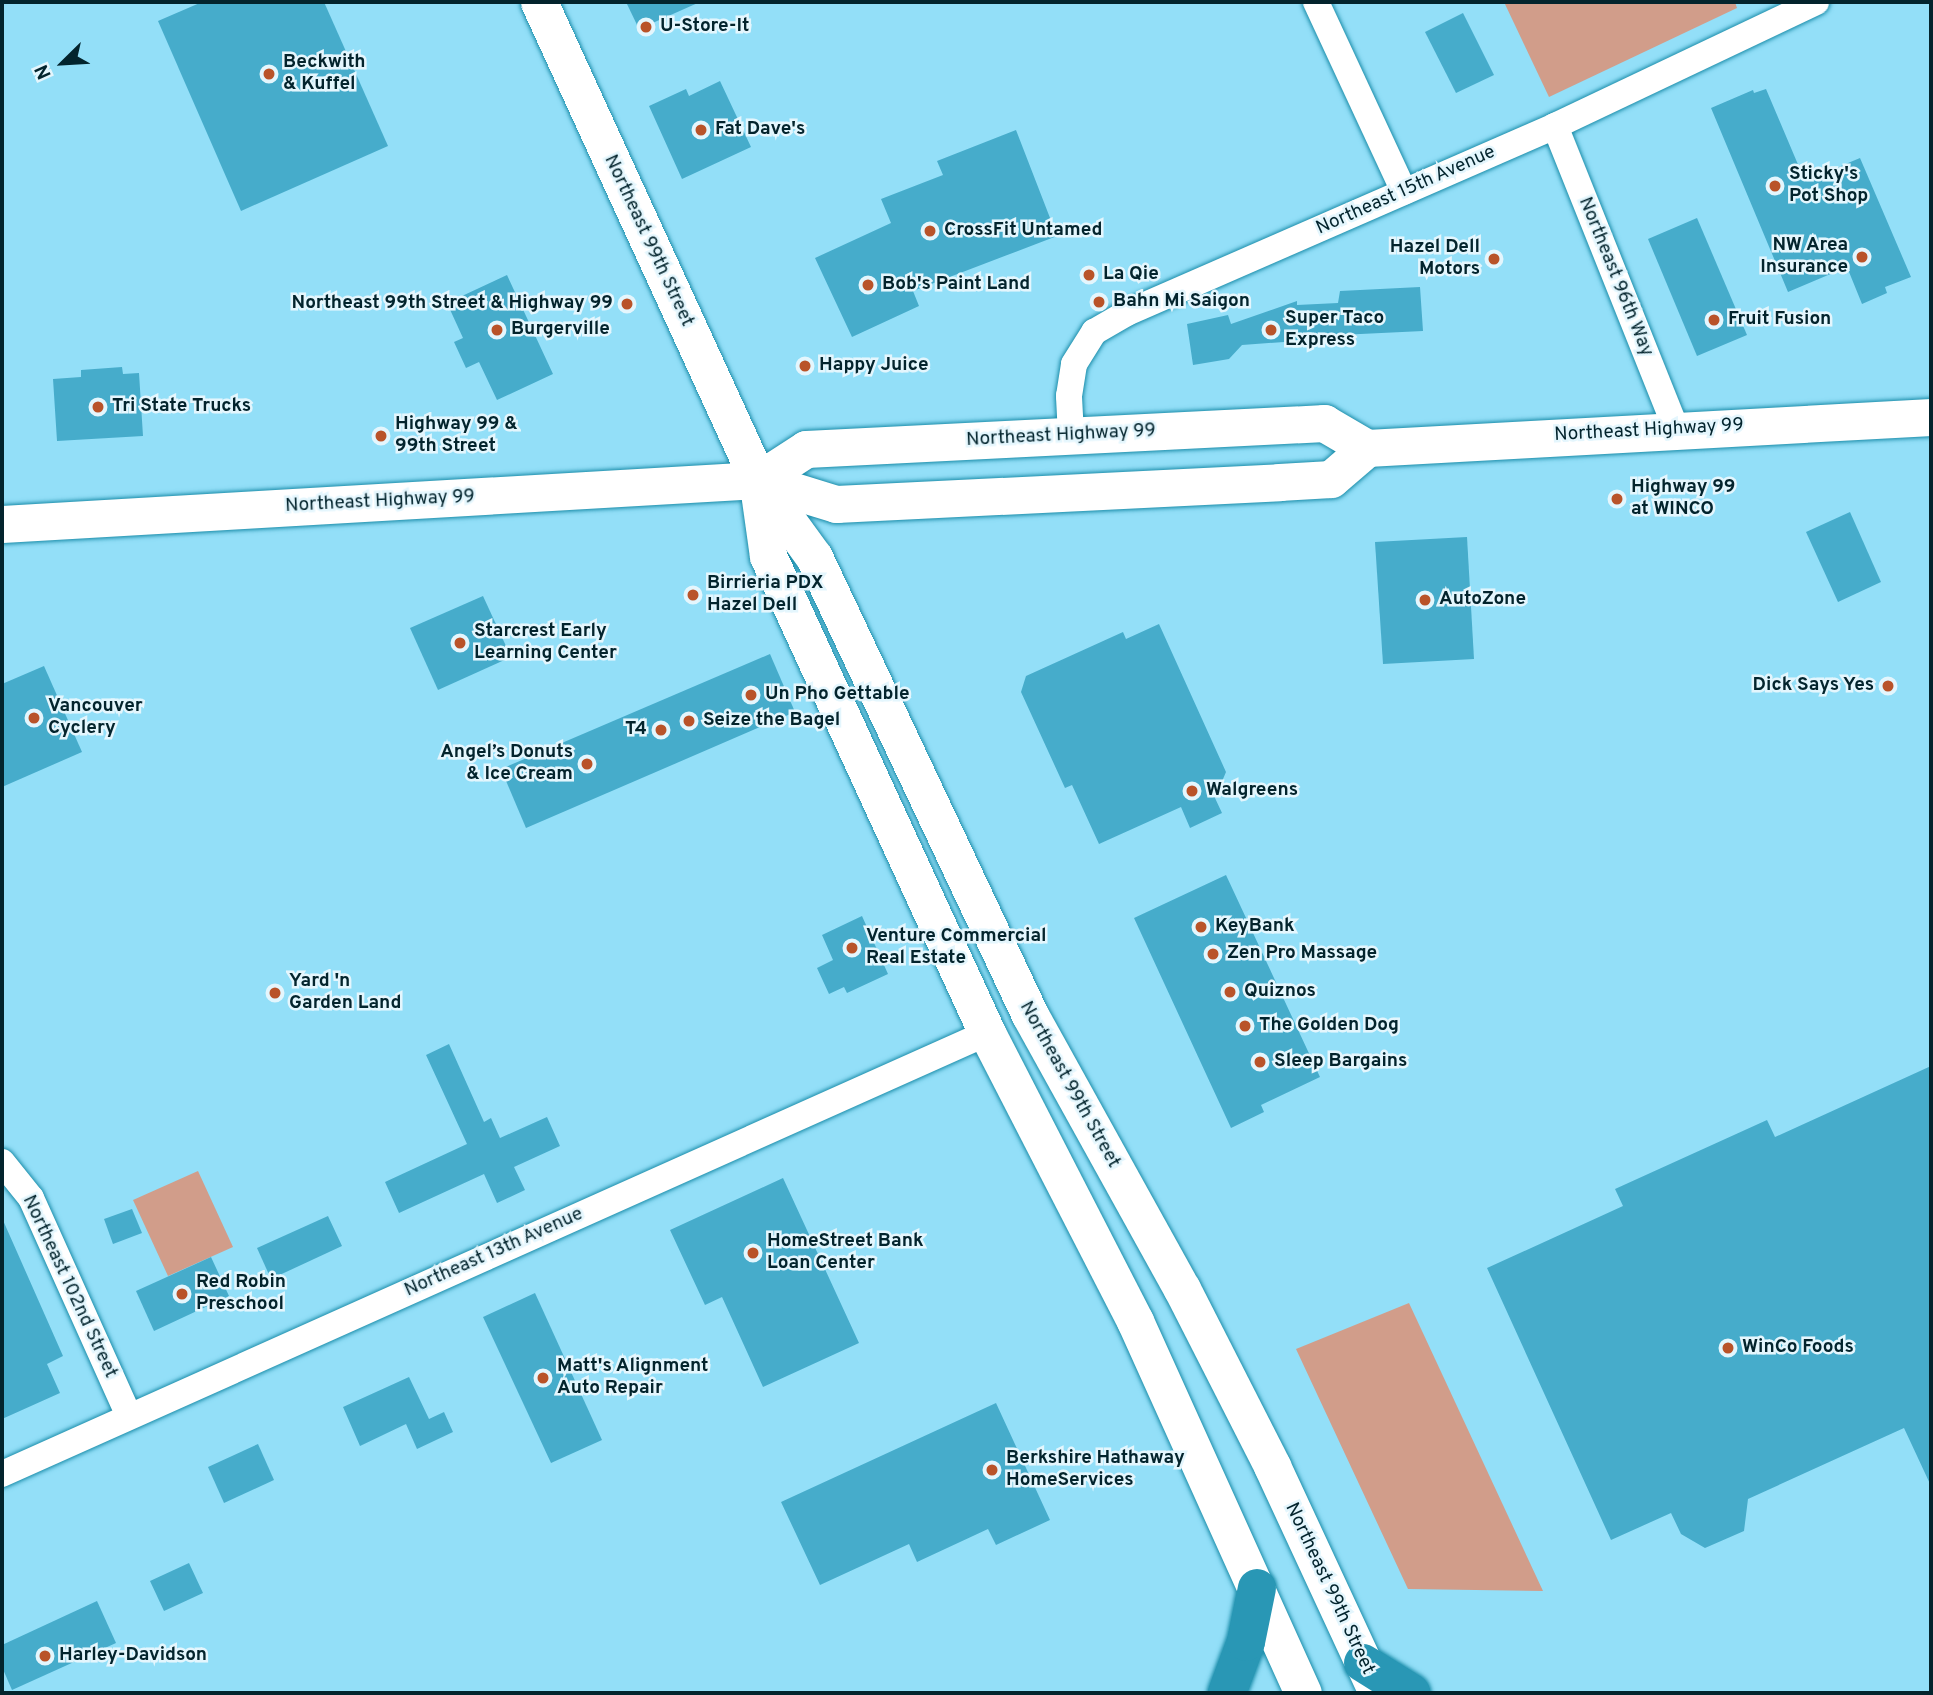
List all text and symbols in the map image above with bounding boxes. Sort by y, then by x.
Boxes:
place label: U-Store-It [660,16,750,38]
marker: U-Store-It [638,19,654,35]
north arrow [28,28,98,98]
place label: Beckwith & Kuffel [283,52,366,96]
text: N [30,60,58,83]
marker: Beckwith & Kuffel [261,66,277,82]
place label: Fat Dave's [715,119,805,141]
marker: Fat Dave's [693,122,709,138]
street label: Northeast 15th Avenue [1313,141,1499,241]
street label: Northeast 99th Street [598,151,698,331]
place label: Sticky's Pot Shop [1789,164,1868,208]
marker: Sticky's Pot Shop [1767,178,1783,194]
street label: Northeast 96th Way [1573,194,1657,360]
place label: CrossFit Untamed [944,220,1103,242]
marker: CrossFit Untamed [922,223,938,239]
place label: NW Area Insurance [1760,235,1848,279]
place label: Hazel Dell Motors [1390,237,1480,281]
marker: NW Area Insurance [1854,249,1870,265]
marker: Hazel Dell Motors [1486,251,1502,267]
place label: La Qie [1103,264,1159,286]
marker: La Qie [1081,267,1097,283]
place label: Bob's Paint Land [882,274,1030,296]
marker: Bob's Paint Land [860,277,876,293]
place label: Bahn Mi Saigon [1113,291,1250,313]
place label: Northeast 99th Street & Highway 99 [292,293,613,315]
marker: Bahn Mi Saigon [1091,294,1107,310]
marker: Northeast 99th Street & Highway 99 [619,296,635,312]
place label: Super Taco Express [1285,308,1384,352]
place label: Fruit Fusion [1728,309,1831,331]
marker: Fruit Fusion [1706,312,1722,328]
place label: Burgerville [511,319,610,341]
marker: Burgerville [489,322,505,338]
marker: Super Taco Express [1263,322,1279,338]
place label: Happy Juice [819,355,929,377]
marker: Happy Juice [797,358,813,374]
place label: Tri State Trucks [112,396,251,418]
marker: Tri State Trucks [90,399,106,415]
place label: Highway 99 & 99th Street [395,414,518,458]
street label: Northeast Highway 99 [1554,415,1744,447]
street label: Northeast Highway 99 [966,420,1156,452]
marker: Highway 99 & 99th Street [373,428,389,444]
place label: Highway 99 at WINCO [1631,477,1736,521]
street label: Northeast Highway 99 [285,486,475,518]
marker: Highway 99 at WINCO [1609,491,1625,507]
place label: Birrieria PDX Hazel Dell [707,573,824,617]
marker: Birrieria PDX Hazel Dell [685,587,701,603]
place label: AutoZone [1439,589,1526,611]
marker: AutoZone [1417,592,1433,608]
place label: Starcrest Early Learning Center [474,621,617,665]
marker: Starcrest Early Learning Center [452,635,468,651]
place label: Dick Says Yes [1752,675,1874,697]
marker: Dick Says Yes [1880,678,1896,694]
place label: Un Pho Gettable [765,684,910,706]
marker: Un Pho Gettable [743,687,759,703]
place label: Vancouver Cyclery [48,696,143,740]
marker: Vancouver Cyclery [26,710,42,726]
place label: Seize the Bagel [703,710,840,732]
marker: Seize the Bagel [681,713,697,729]
place label: T4 [625,719,647,741]
marker: T4 [653,722,669,738]
place label: Angel’s Donuts & Ice Cream [440,742,573,786]
marker: Angel’s Donuts & Ice Cream [579,756,595,772]
place label: Walgreens [1206,780,1298,802]
marker: Walgreens [1184,783,1200,799]
place label: KeyBank [1215,916,1294,938]
marker: KeyBank [1193,919,1209,935]
place label: Venture Commercial Real Estate [866,926,1047,970]
marker: Venture Commercial Real Estate [844,940,860,956]
place label: Zen Pro Massage [1227,943,1377,965]
marker: Zen Pro Massage [1205,946,1221,962]
place label: Yard 'n Garden Land [289,971,401,1015]
place label: Quiznos [1244,981,1316,1003]
marker: Quiznos [1222,984,1238,1000]
marker: Yard 'n Garden Land [267,985,283,1001]
street label: Northeast 99th Street [1014,998,1124,1172]
place label: The Golden Dog [1259,1015,1399,1037]
marker: The Golden Dog [1237,1018,1253,1034]
place label: Sleep Bargains [1274,1051,1407,1073]
marker: Sleep Bargains [1252,1054,1268,1070]
street label: Northeast 102nd Street [17,1192,121,1382]
street label: Northeast 13th Avenue [401,1203,587,1303]
place label: HomeStreet Bank Loan Center [767,1231,924,1275]
marker: HomeStreet Bank Loan Center [745,1245,761,1261]
place label: Red Robin Preschool [196,1272,286,1316]
marker: Red Robin Preschool [174,1286,190,1302]
place label: WinCo Foods [1742,1337,1854,1359]
marker: WinCo Foods [1720,1340,1736,1356]
place label: Matt's Alignment Auto Repair [557,1356,709,1400]
marker: Matt's Alignment Auto Repair [535,1370,551,1386]
place label: Berkshire Hathaway HomeServices [1006,1448,1185,1492]
marker: Berkshire Hathaway HomeServices [984,1462,1000,1478]
street label: Northeast 99th Street [1279,1499,1379,1679]
place label: Harley-Davidson [59,1645,207,1667]
marker: Harley-Davidson [37,1648,53,1664]

